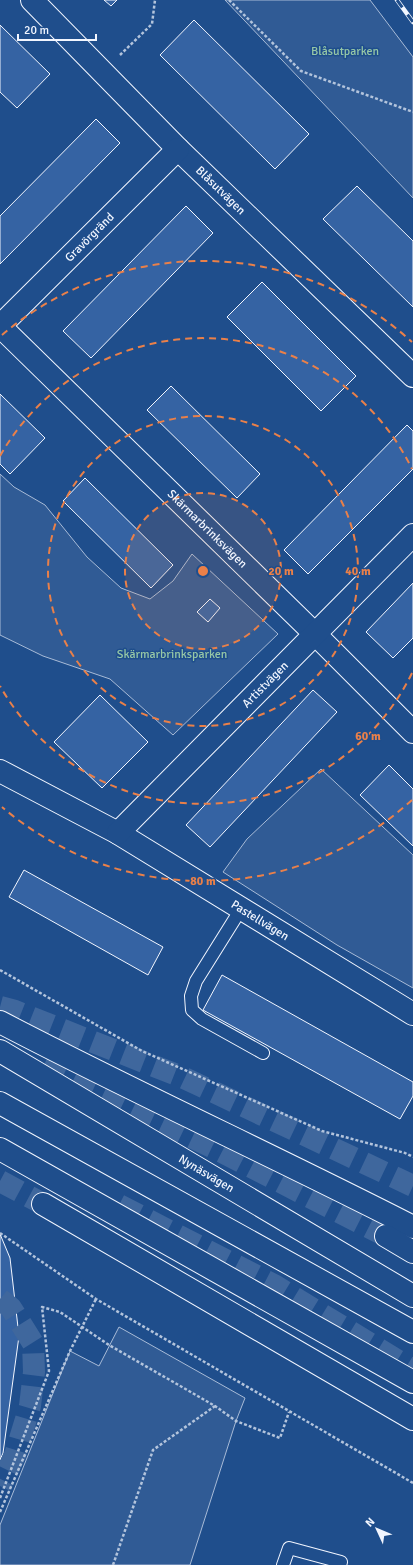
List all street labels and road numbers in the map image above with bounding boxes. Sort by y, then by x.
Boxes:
street label: Blåsutvägen [193,163,249,218]
street label: Gravörgränd [62,209,117,265]
street label: Skärmarbrinksvägen [164,486,250,571]
street label: Artistvägen [239,658,291,711]
street label: Pastellvägen [228,897,292,944]
street label: Nynäsvägen [176,1151,237,1196]

